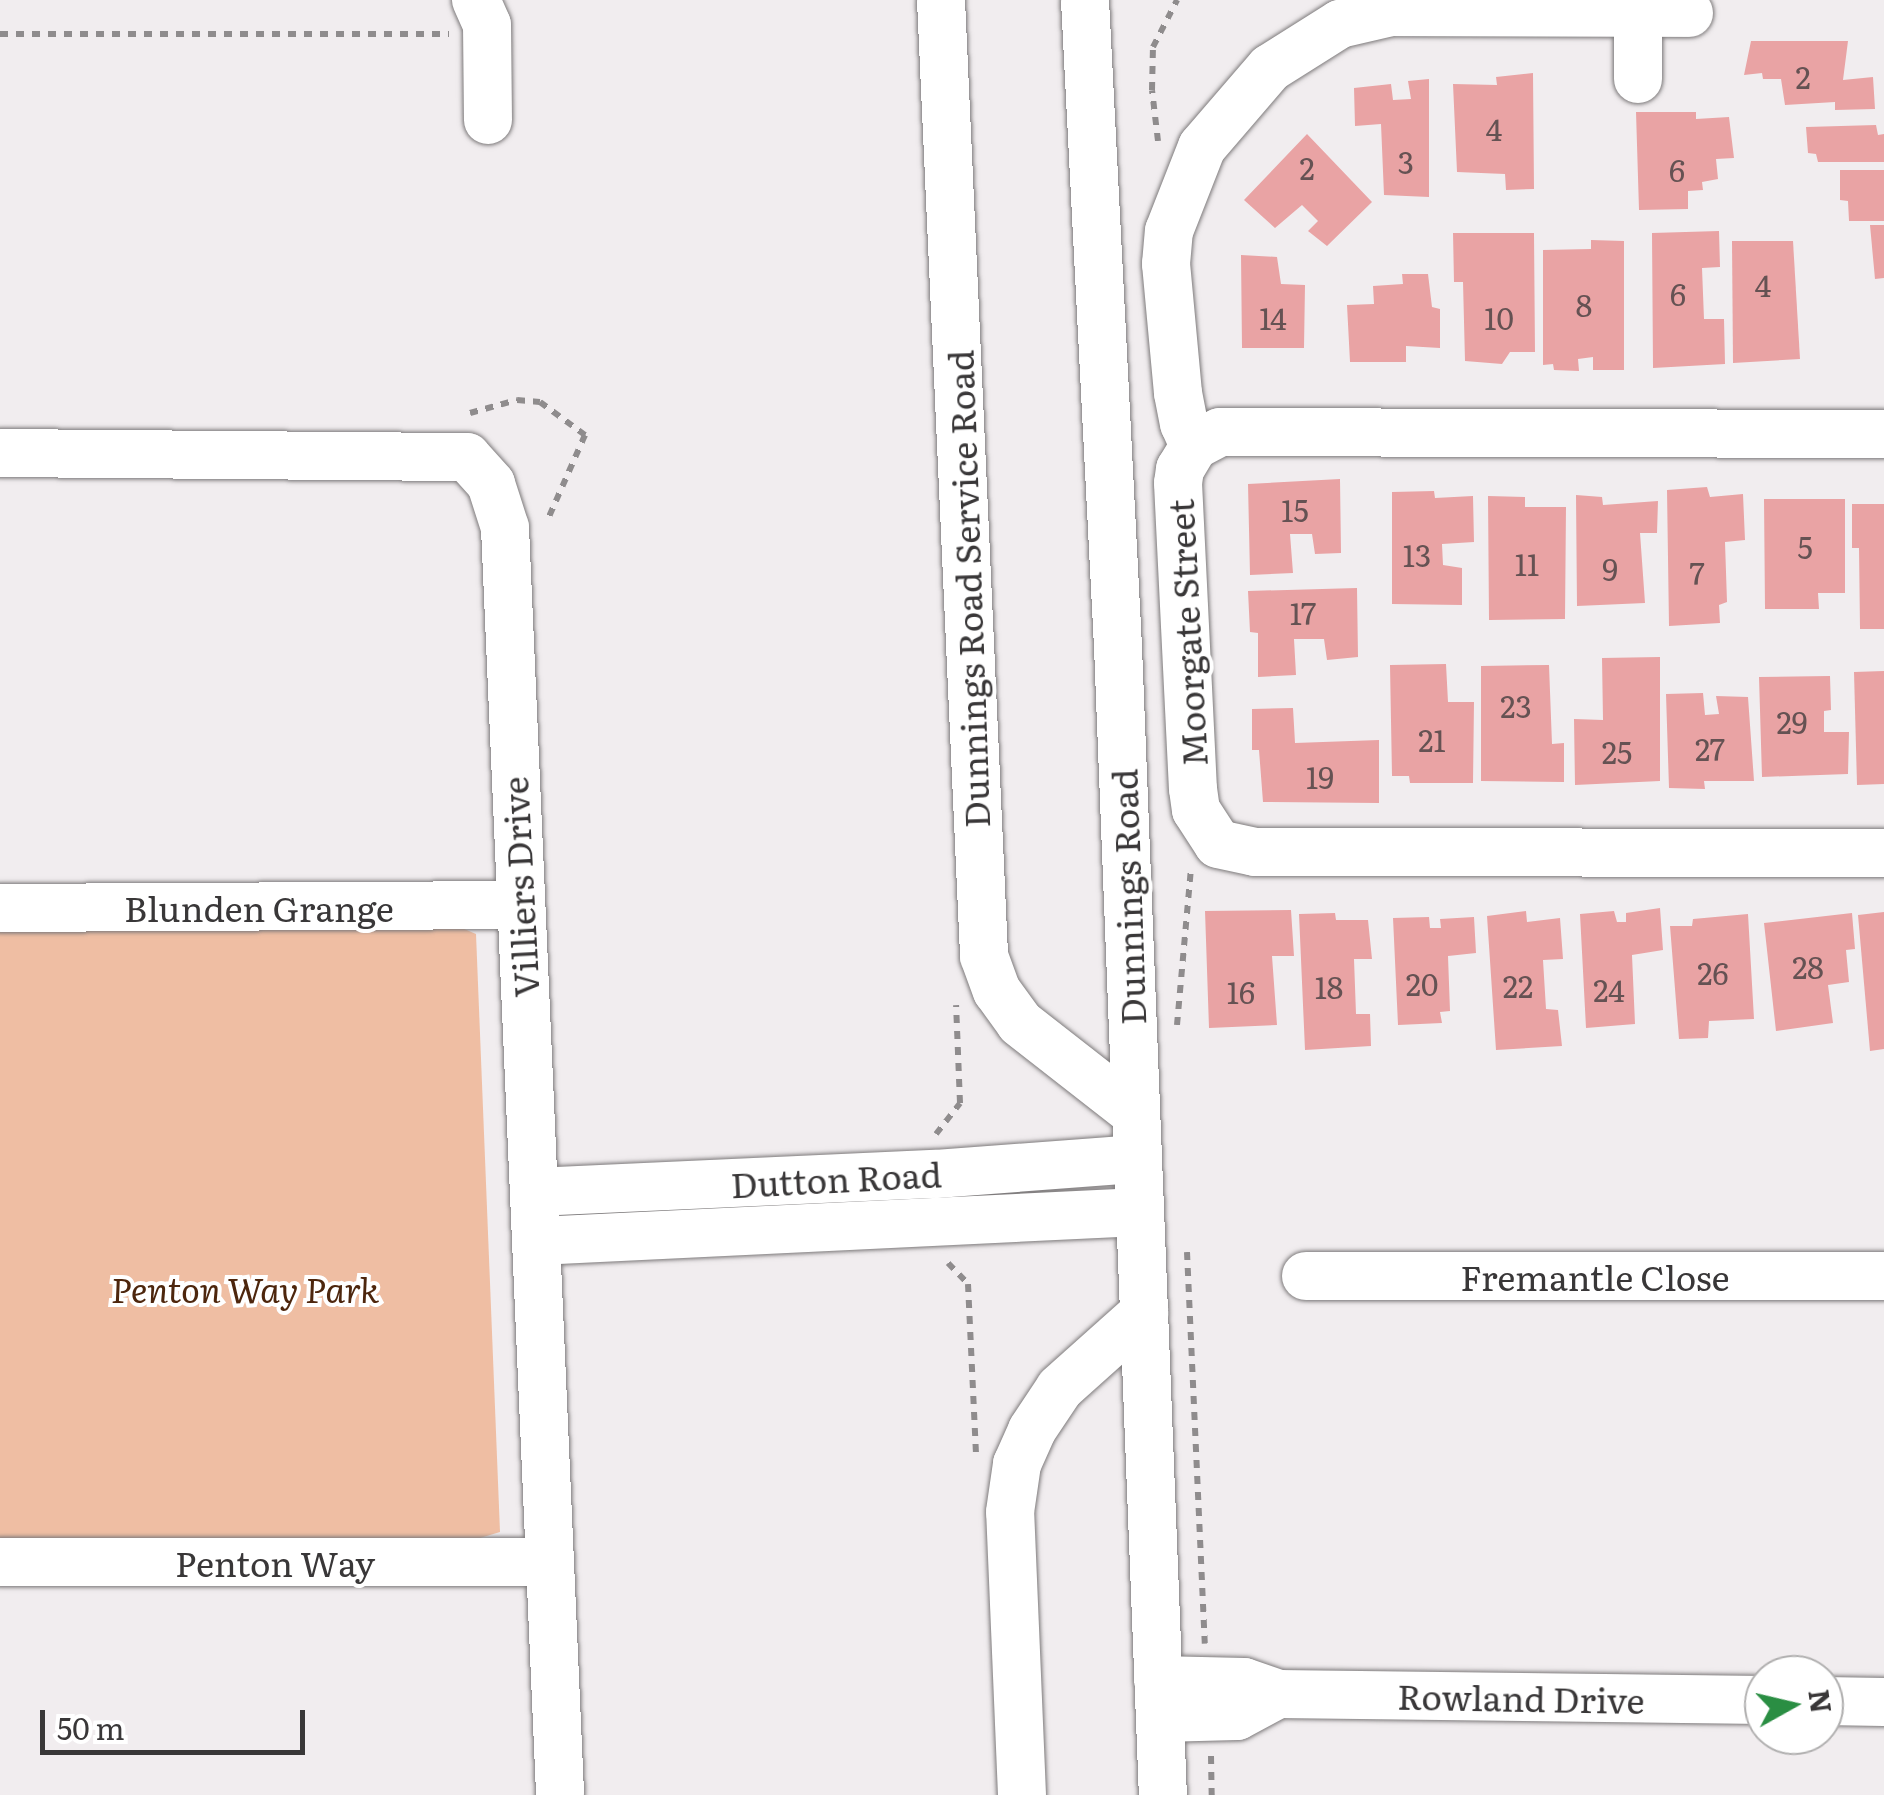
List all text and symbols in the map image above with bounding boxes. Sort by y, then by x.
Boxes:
house number: 2 [1795,58,1811,94]
house number: 4 [1486,110,1502,146]
house number: 3 [1398,143,1414,179]
house number: 2 [1299,149,1315,185]
house number: 6 [1669,151,1685,187]
house number: 4 [1755,266,1771,302]
house number: 6 [1670,275,1686,311]
house number: 8 [1576,286,1592,322]
house number: 14 [1259,299,1287,335]
house number: 10 [1484,299,1514,335]
street label: Dunnings Road Service Road [938,349,996,829]
house number: 15 [1281,491,1309,527]
street label: Moorgate Street [1158,498,1214,768]
house number: 5 [1797,528,1813,564]
house number: 13 [1403,536,1431,572]
house number: 11 [1515,545,1539,581]
house number: 9 [1602,550,1618,586]
house number: 7 [1689,554,1705,590]
house number: 17 [1290,594,1316,630]
house number: 23 [1500,687,1532,723]
house number: 29 [1777,703,1807,739]
house number: 21 [1418,721,1446,757]
house number: 27 [1695,730,1725,766]
house number: 25 [1602,733,1632,769]
house number: 19 [1306,758,1334,794]
street label: Dunnings Road [1102,768,1152,1026]
street label: Villiers Drive [492,775,546,999]
street label: Blunden Grange [124,886,394,928]
house number: 28 [1792,948,1824,984]
house number: 26 [1697,954,1729,990]
house number: 20 [1406,965,1438,1001]
house number: 22 [1503,967,1533,1003]
house number: 18 [1315,968,1343,1004]
house number: 24 [1593,971,1625,1007]
house number: 16 [1227,973,1255,1009]
street label: Dutton Road [729,1151,943,1205]
street label: Fremantle Close [1460,1255,1730,1297]
park label: Penton Way Park [111,1267,379,1309]
street label: Penton Way [175,1541,375,1583]
north arrow [1744,1655,1844,1755]
street label: Rowland Drive [1397,1674,1645,1720]
text: N [1799,1687,1844,1716]
scale bar [45,1690,310,1752]
text: 50 m [57,1705,125,1749]

